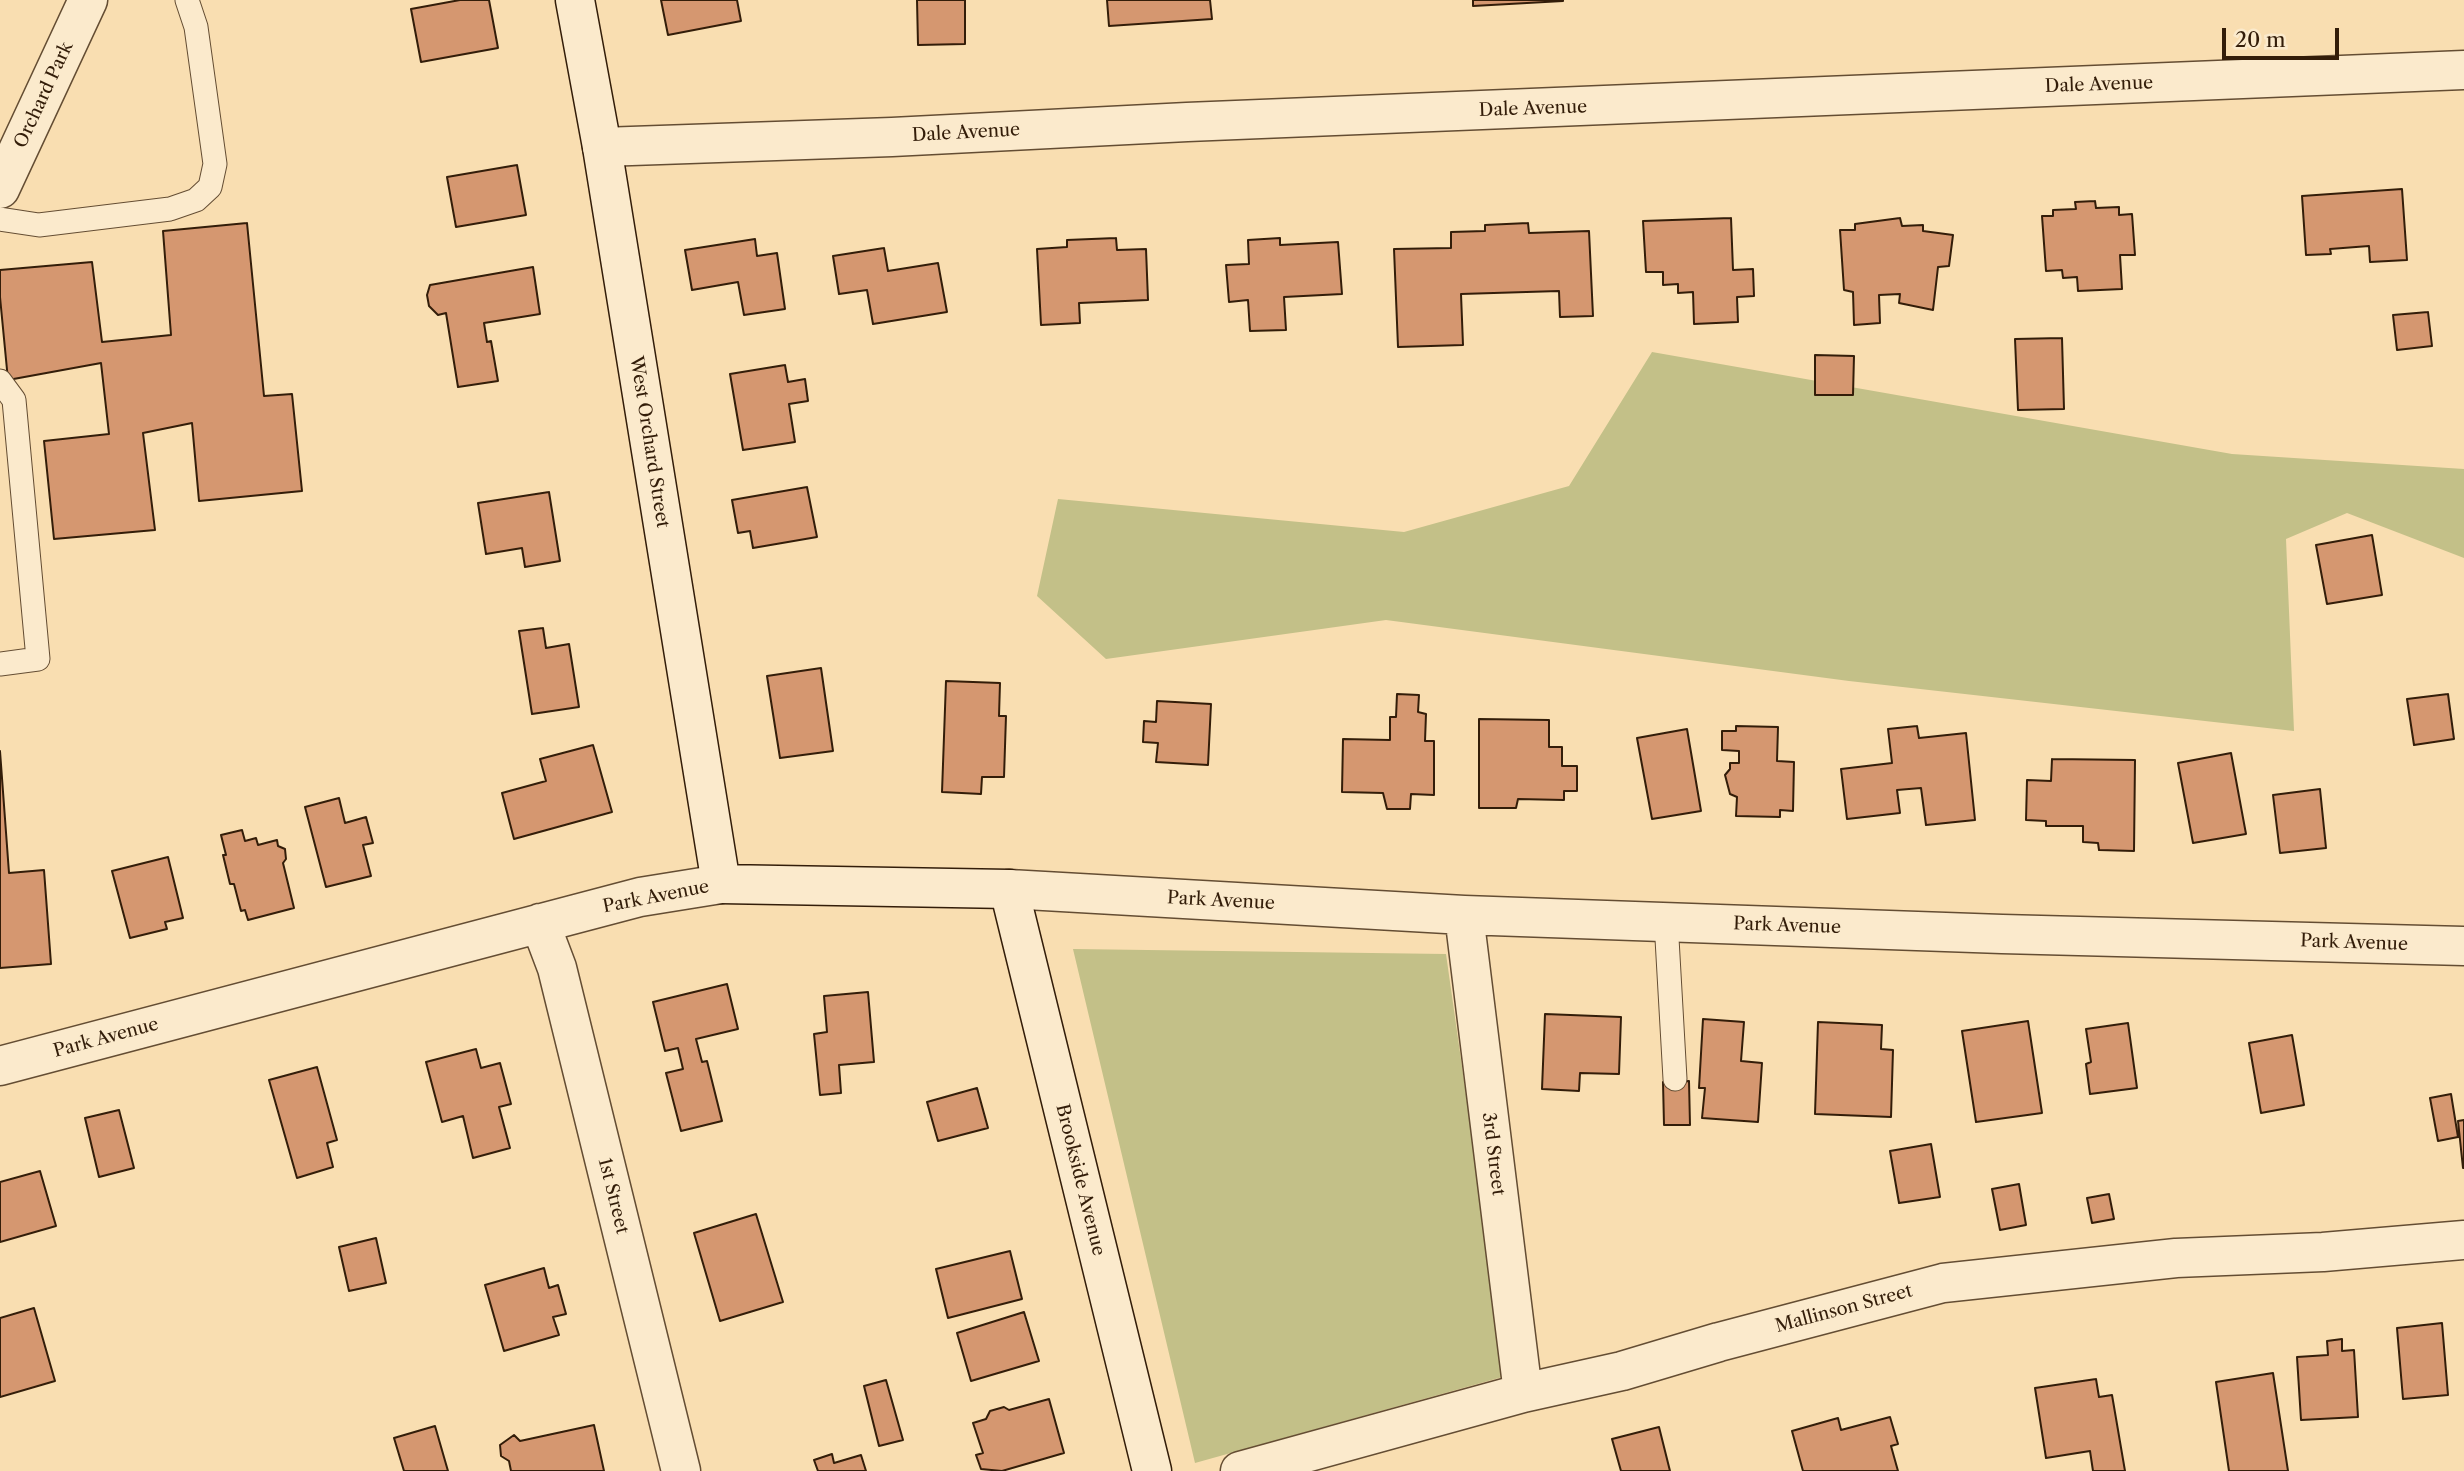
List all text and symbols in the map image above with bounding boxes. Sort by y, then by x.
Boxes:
scale bar [2226,14,2343,58]
text: 20 m [2235,27,2286,52]
street label: Orchard Park [10,38,78,152]
street label: Dale Avenue [2045,72,2153,98]
street label: Dale Avenue [1479,96,1587,122]
street label: Dale Avenue [911,119,1021,147]
street label: West Orchard Street [625,354,673,530]
street label: Park Avenue [601,876,711,918]
street label: Park Avenue [1167,887,1275,915]
street label: Park Avenue [1733,913,1841,939]
street label: Park Avenue [2300,930,2408,956]
street label: Park Avenue [51,1014,161,1062]
street label: Brookside Avenue [1051,1102,1109,1258]
street label: 3rd Street [1477,1111,1509,1197]
street label: 1st Street [593,1156,633,1236]
street label: Mallinson Street [1773,1280,1915,1338]

